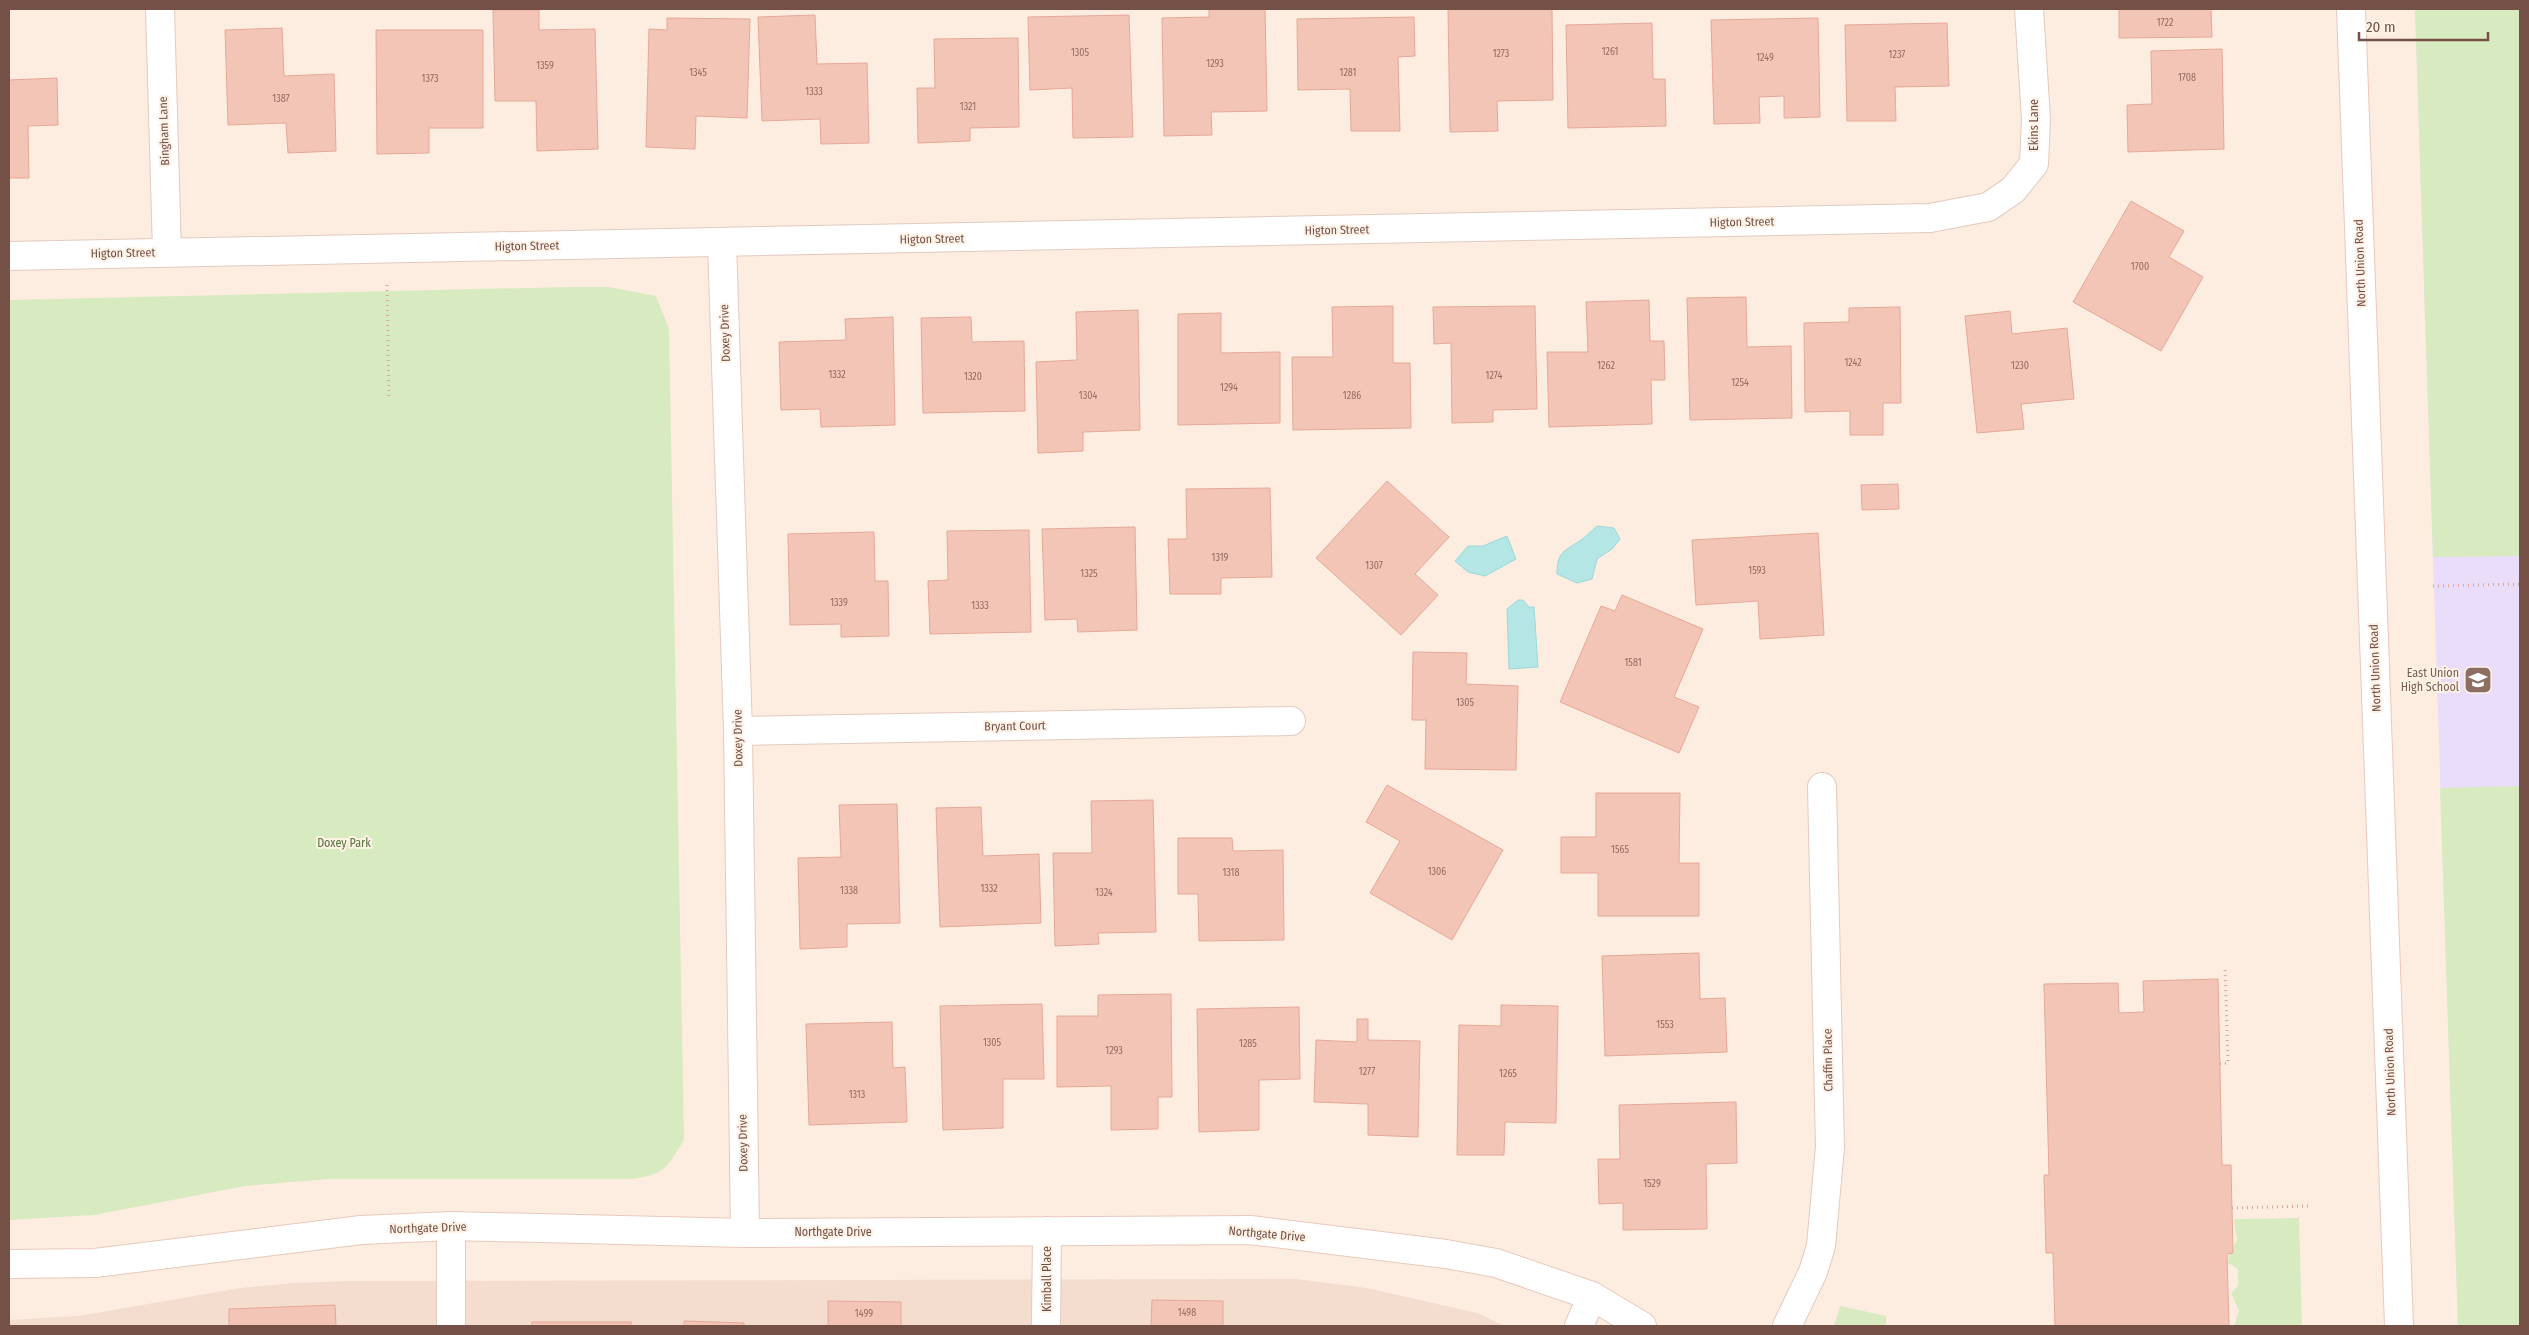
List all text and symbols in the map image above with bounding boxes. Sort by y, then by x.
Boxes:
scale bar [2359,10,2488,42]
house number: 1722 [2157,17,2174,29]
text: 20 m [2366,18,2396,36]
house number: 1261 [1602,46,1618,58]
house number: 1305 [1071,47,1090,59]
house number: 1273 [1493,48,1510,60]
house number: 1237 [1889,49,1905,61]
house number: 1249 [1756,52,1774,64]
house number: 1293 [1206,58,1224,70]
house number: 1359 [536,60,554,72]
house number: 1345 [689,67,707,79]
house number: 1281 [1340,67,1356,79]
house number: 1708 [2178,72,2196,84]
house number: 1373 [422,73,439,85]
house number: 1333 [805,86,823,98]
house number: 1387 [272,93,290,105]
street label: Bingham Lane [156,96,172,166]
street label: Ekins Lane [2027,99,2041,151]
house number: 1321 [960,101,976,113]
street label: Higton Street [1710,214,1775,230]
street label: North Union Road [2351,219,2369,307]
street label: Higton Street [1305,222,1370,238]
street label: Higton Street [900,231,965,247]
street label: Higton Street [495,238,560,254]
street label: Higton Street [91,245,156,261]
house number: 1700 [2131,261,2149,273]
street label: Doxey Drive [717,304,733,362]
house number: 1242 [1844,357,1862,369]
house number: 1262 [1597,360,1615,372]
house number: 1230 [2011,360,2029,372]
house number: 1332 [828,369,846,381]
house number: 1274 [1486,370,1503,382]
house number: 1320 [964,371,982,383]
house number: 1254 [1731,377,1749,389]
house number: 1294 [1220,382,1238,394]
house number: 1304 [1079,390,1097,402]
house number: 1286 [1343,390,1361,402]
house number: 1319 [1212,552,1229,564]
house number: 1307 [1365,560,1383,572]
house number: 1593 [1748,565,1766,577]
house number: 1325 [1080,568,1098,580]
house number: 1339 [830,597,848,609]
house number: 1333 [971,600,989,612]
street label: North Union Road [2366,624,2384,712]
house number: 1581 [1624,657,1642,669]
school or university icon: East Union High School [2463,665,2493,695]
place label: East Union High School [2401,666,2459,694]
house number: 1305 [1456,697,1475,709]
street label: Doxey Drive [730,709,746,767]
street label: Bryant Court [984,718,1046,734]
park label: Doxey Park [317,836,371,850]
house number: 1565 [1611,844,1629,856]
house number: 1306 [1428,866,1446,878]
house number: 1318 [1222,867,1240,879]
house number: 1332 [980,883,998,895]
house number: 1338 [840,885,858,897]
house number: 1324 [1095,887,1113,899]
house number: 1553 [1656,1019,1674,1031]
street label: Chaffin Place [1820,1028,1836,1092]
street label: North Union Road [2381,1028,2399,1116]
house number: 1305 [983,1037,1002,1049]
house number: 1285 [1239,1038,1257,1050]
house number: 1293 [1105,1045,1123,1057]
house number: 1277 [1359,1066,1375,1078]
house number: 1265 [1499,1068,1517,1080]
house number: 1313 [849,1089,866,1101]
street label: Doxey Drive [735,1114,751,1172]
house number: 1529 [1643,1178,1661,1190]
street label: Northgate Drive [389,1220,467,1236]
street label: Northgate Drive [1228,1224,1306,1244]
street label: Northgate Drive [794,1225,872,1239]
street label: Kimball Place [1040,1246,1054,1312]
house number: 1498 [1178,1307,1196,1319]
house number: 1499 [855,1308,873,1320]

